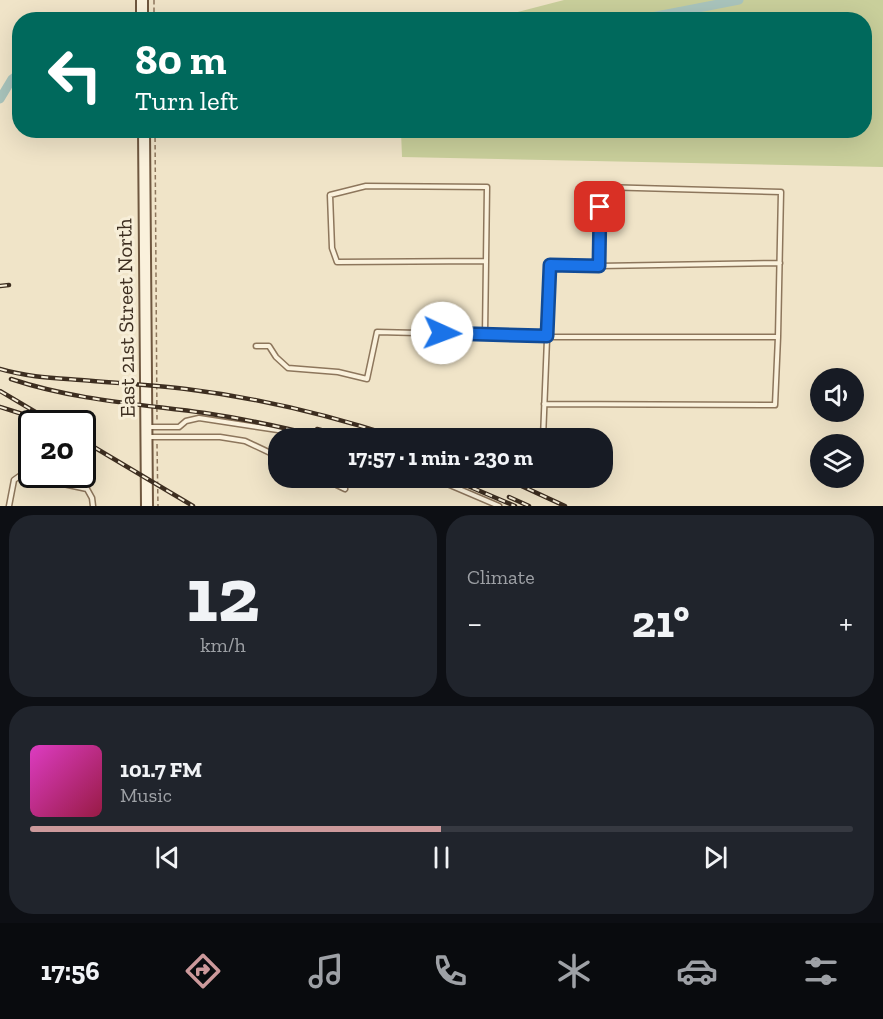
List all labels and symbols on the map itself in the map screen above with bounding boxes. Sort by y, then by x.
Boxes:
pin [574,181,625,232]
street label: East 21st Street North [111,218,140,418]
position arrow [410,301,474,365]
speed limit sign: 20 [18,410,96,488]

